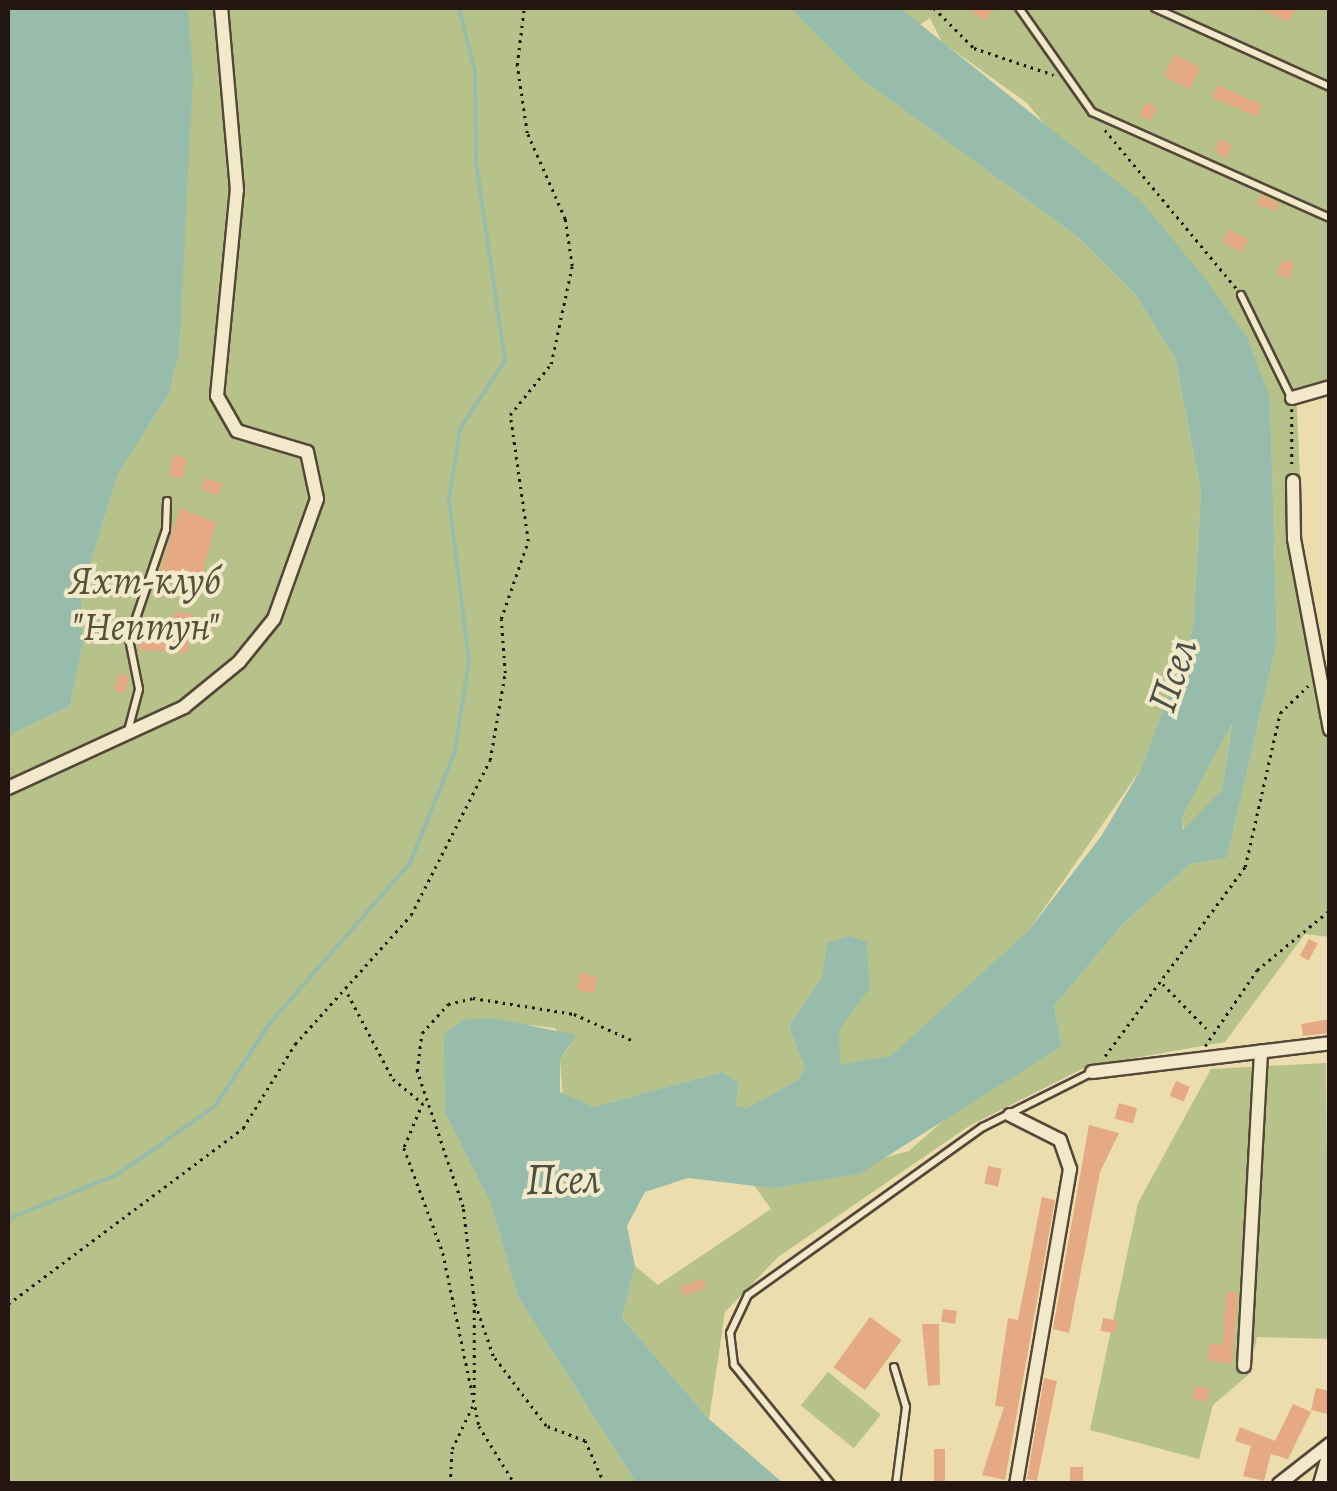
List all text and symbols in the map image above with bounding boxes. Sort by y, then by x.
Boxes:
park label: Яхт-клуб "Нептун" [69,557,221,651]
water label: Псел [1136,632,1208,718]
water label: Псел [526,1154,600,1204]

